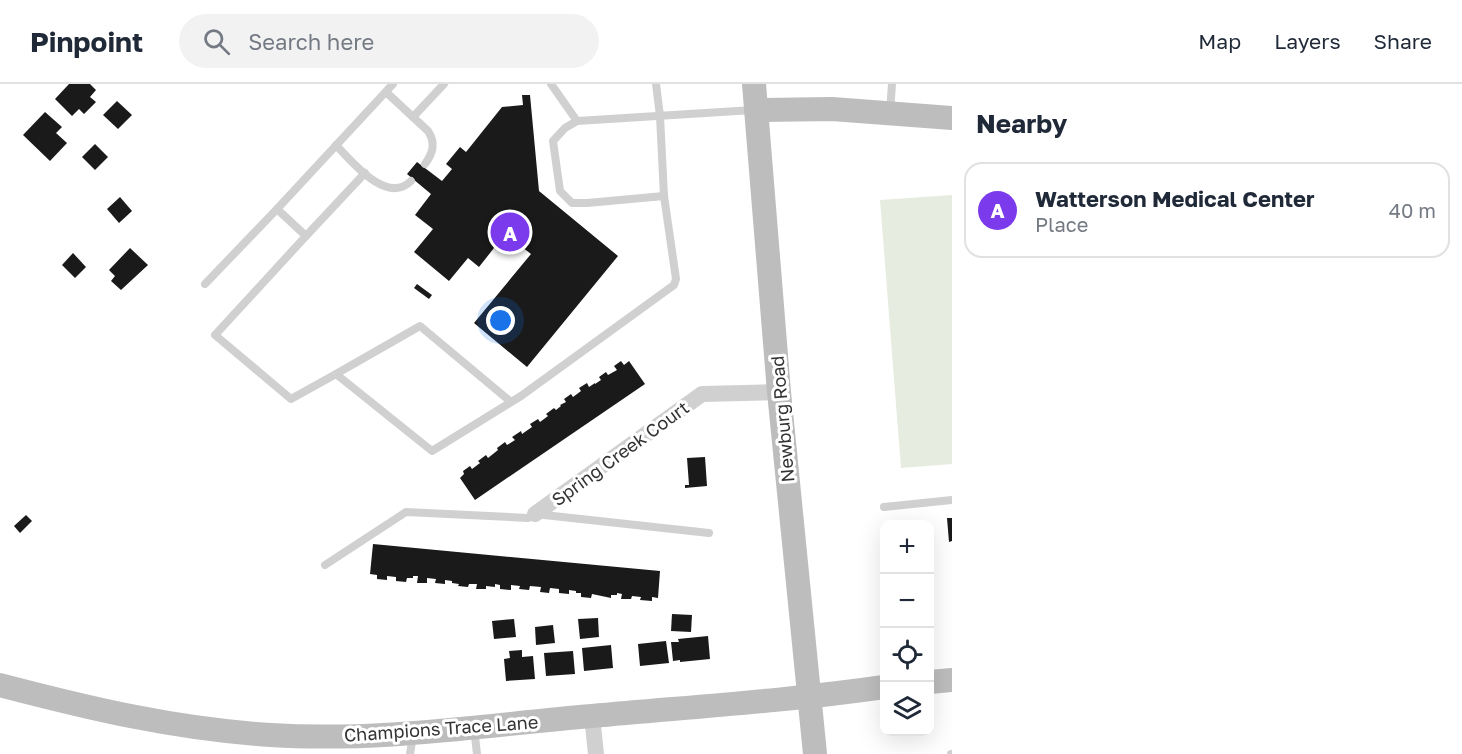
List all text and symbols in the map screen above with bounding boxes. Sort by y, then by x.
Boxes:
search box [179,14,599,68]
text: Pinpoint [30,25,143,58]
icon: search [200,25,233,58]
text: Search here [248,28,374,55]
text: Map [1198,28,1241,54]
text: Layers [1274,28,1341,54]
text: Share [1374,28,1432,54]
text: Nearby [976,108,1067,139]
text: Watterson Medical Center [1035,185,1315,212]
text: A [990,198,1005,222]
text: 40 m [1389,198,1436,222]
pin: A [490,210,530,254]
text: Place [1035,212,1088,236]
your location [486,306,515,335]
street label: Newburg Road [766,355,798,483]
street label: Spring Creek Court [547,396,693,510]
map controls [880,520,934,736]
button: + [880,520,934,574]
button: − [880,574,934,628]
button: locate [880,628,934,682]
button: layers [880,682,934,736]
street label: Champions Trace Lane [343,710,539,746]

